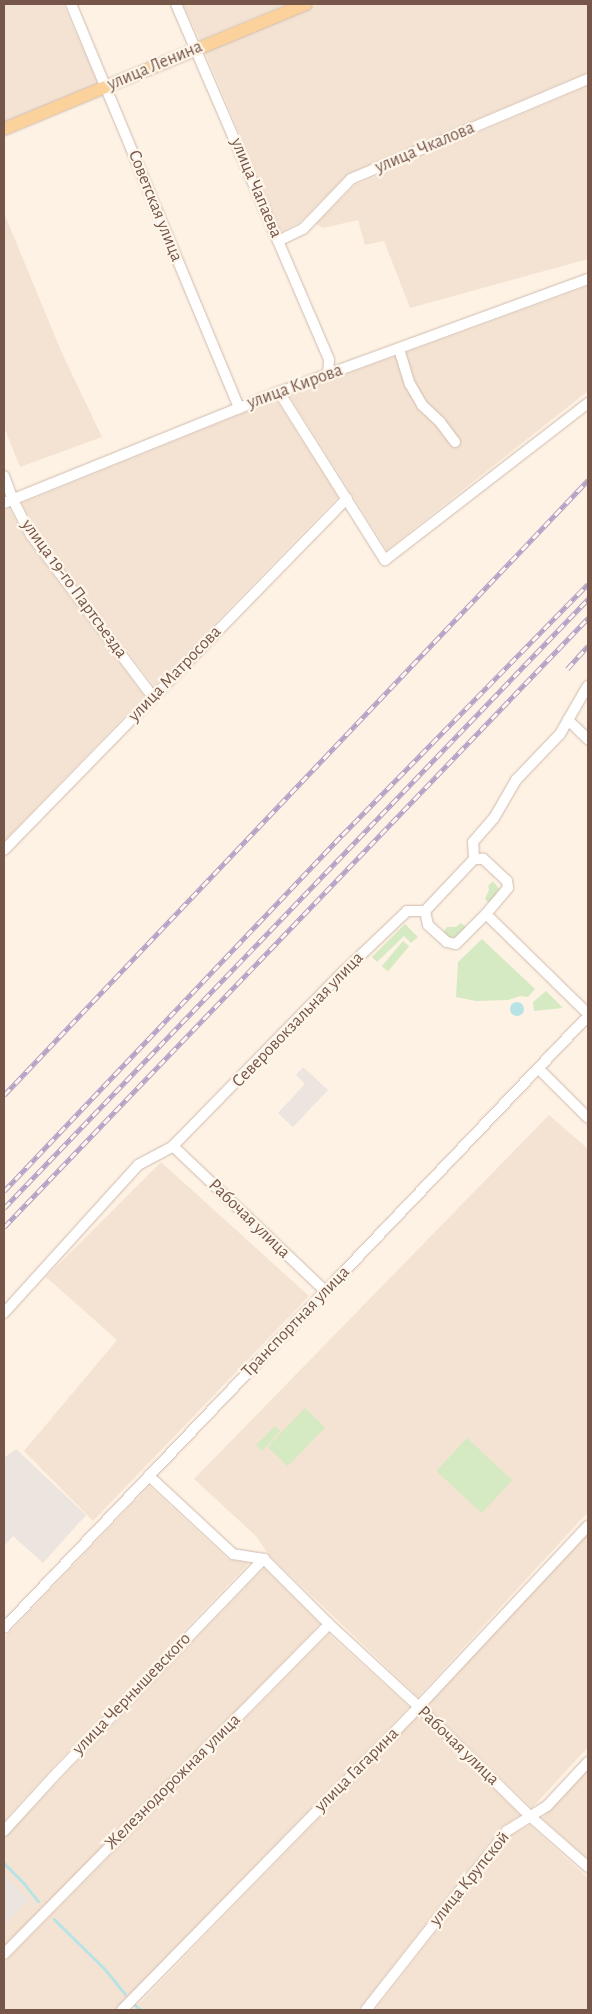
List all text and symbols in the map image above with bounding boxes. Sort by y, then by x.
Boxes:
street label: улица Ленина [104,36,206,96]
street label: улица Чкалова [372,117,478,179]
street label: улица Чапаева [225,135,287,241]
street label: Советская улица [123,147,187,265]
street label: улица Кирова [244,360,346,414]
street label: улица 19-го Партсъезда [16,515,132,663]
street label: улица Матросова [124,621,226,727]
street label: Северовокзальная улица [228,948,368,1092]
street label: Рабочая улица [204,1175,294,1263]
street label: Транспортная улица [237,1262,355,1382]
street label: улица Чернышевского [68,1629,196,1759]
street label: Рабочая улица [413,1702,503,1790]
street label: Железнодорожная улица [101,1710,245,1854]
street label: улица Гагарина [310,1723,404,1817]
street label: улица Крупской [425,1827,515,1931]

